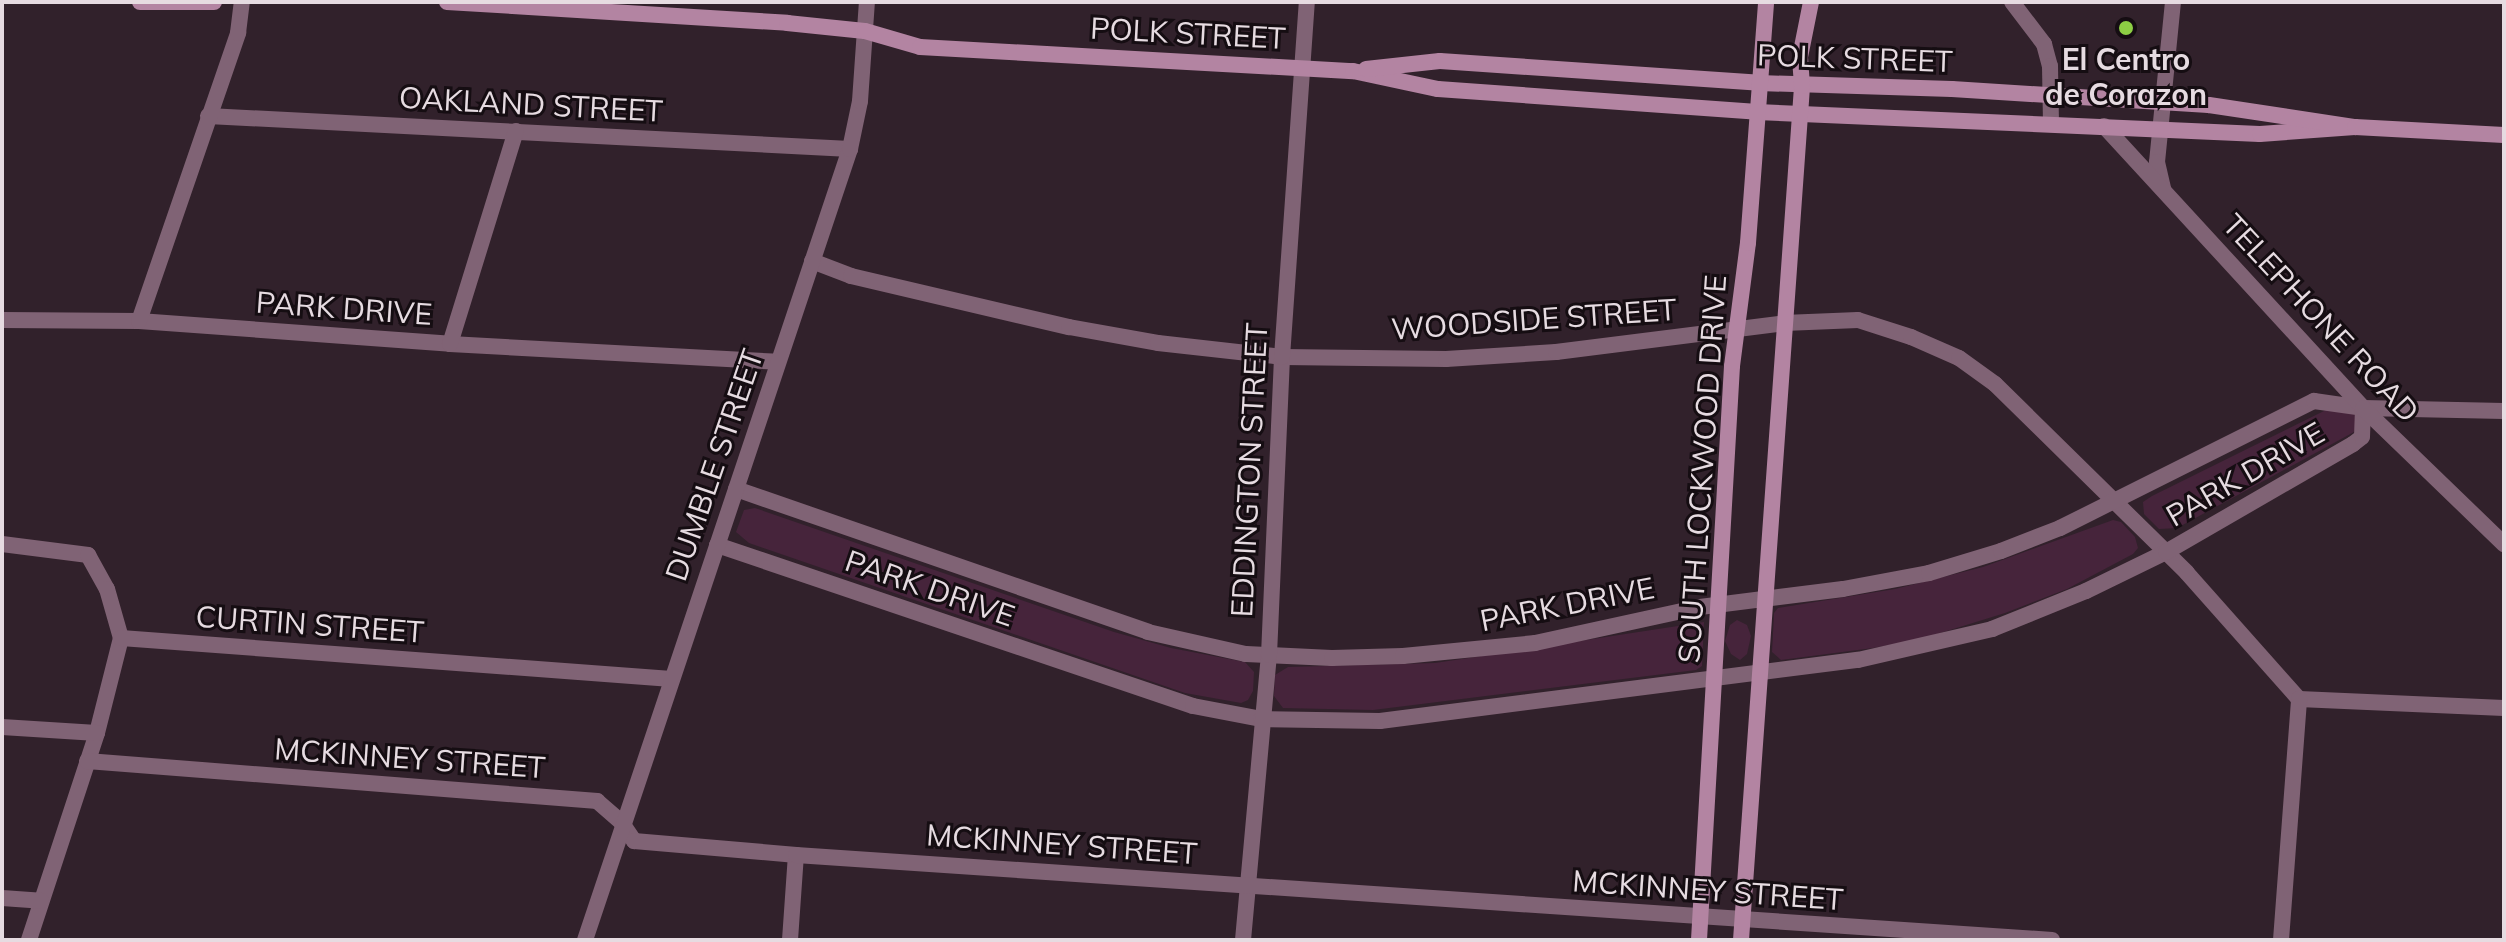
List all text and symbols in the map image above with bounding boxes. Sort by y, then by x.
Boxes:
street label: POLK STREET [1089,10,1287,56]
marker: El Centro de Corazon [2117,19,2135,37]
street label: POLK STREET [1757,37,1953,79]
place label: El Centro de Corazon [2045,41,2207,112]
street label: OAKLAND STREET [398,79,664,129]
street label: TELEPHONE ROAD [2215,207,2427,429]
street label: SOUTH LOCKWOOD DRIVE [1670,274,1734,664]
street label: PARK DRIVE [255,284,433,332]
street label: WOODSIDE STREET [1390,291,1678,347]
street label: EDDINGTON STREET [1223,322,1275,618]
street label: DUMBLE STREET [658,345,770,585]
street label: PARK DRIVE [2160,414,2330,534]
street label: PARK DRIVE [841,542,1019,634]
street label: PARK DRIVE [1477,569,1657,639]
street label: CURTIN STREET [195,598,425,650]
street label: MCKINNEY STREET [273,731,547,785]
street label: MCKINNEY STREET [925,817,1199,871]
street label: MCKINNEY STREET [1571,863,1845,917]

